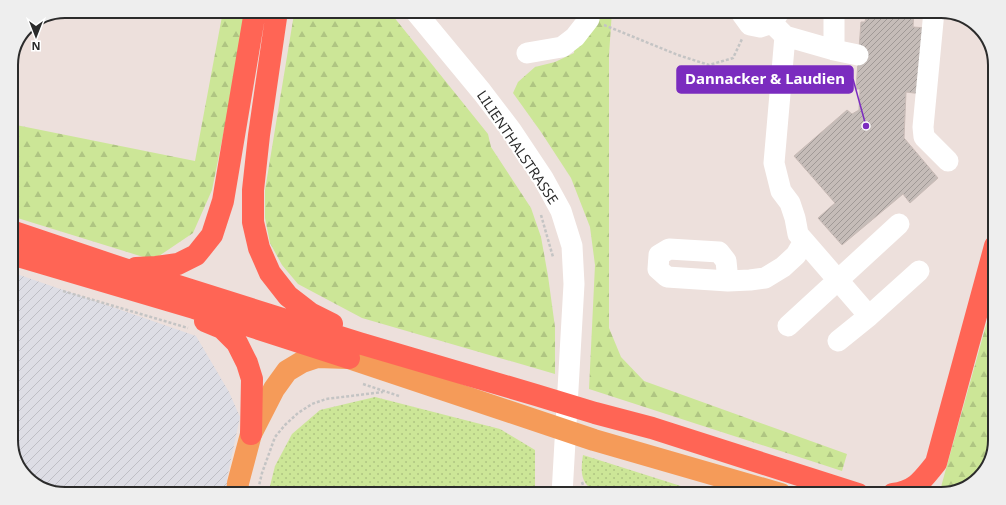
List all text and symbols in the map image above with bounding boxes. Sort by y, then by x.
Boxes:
north arrow [16,16,56,56]
text: N [32,39,40,54]
callout: Dannacker & Laudien [677,66,853,93]
text: Dannacker & Laudien [685,68,845,88]
street label: LILIENTHALSTRASSE [473,86,563,208]

